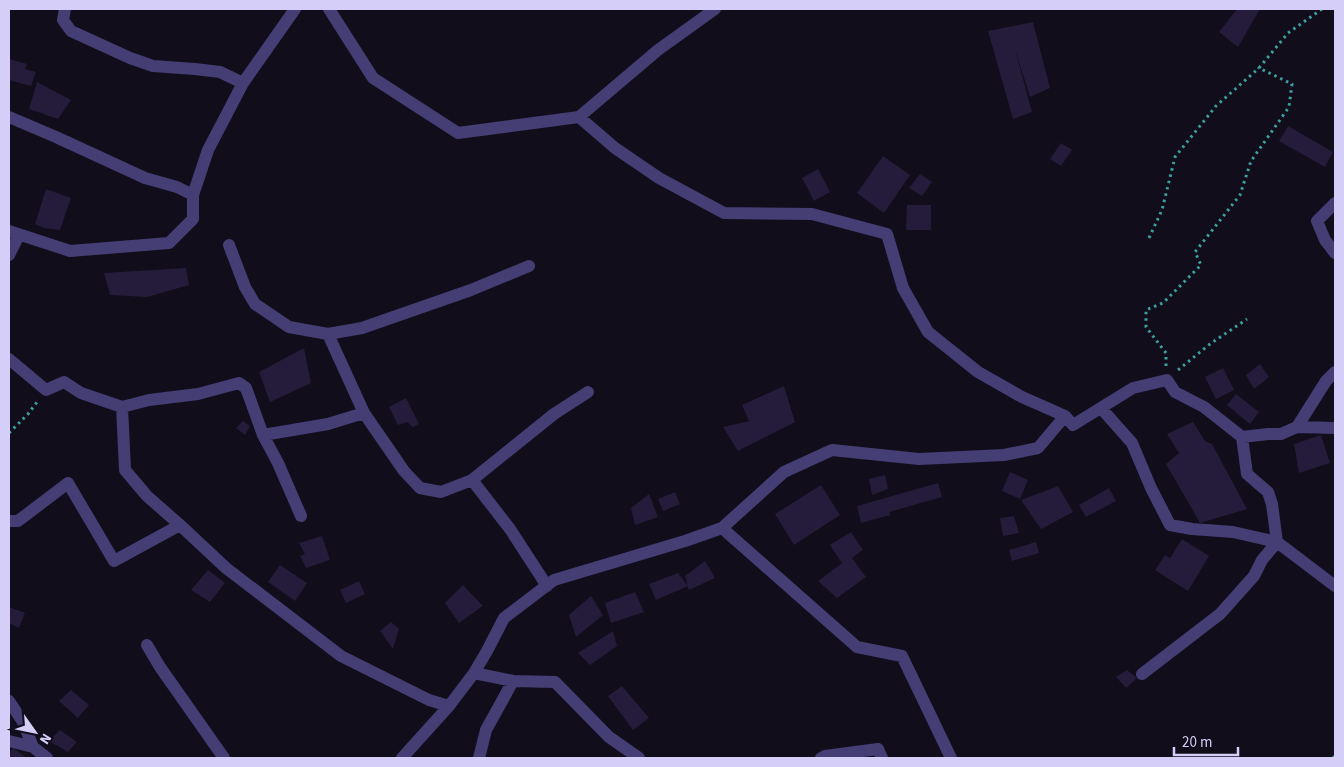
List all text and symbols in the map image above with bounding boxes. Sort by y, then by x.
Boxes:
north arrow [10,707,60,757]
scale bar [1174,724,1238,756]
text: N [34,729,56,748]
text: 20 m [1182,732,1212,753]

